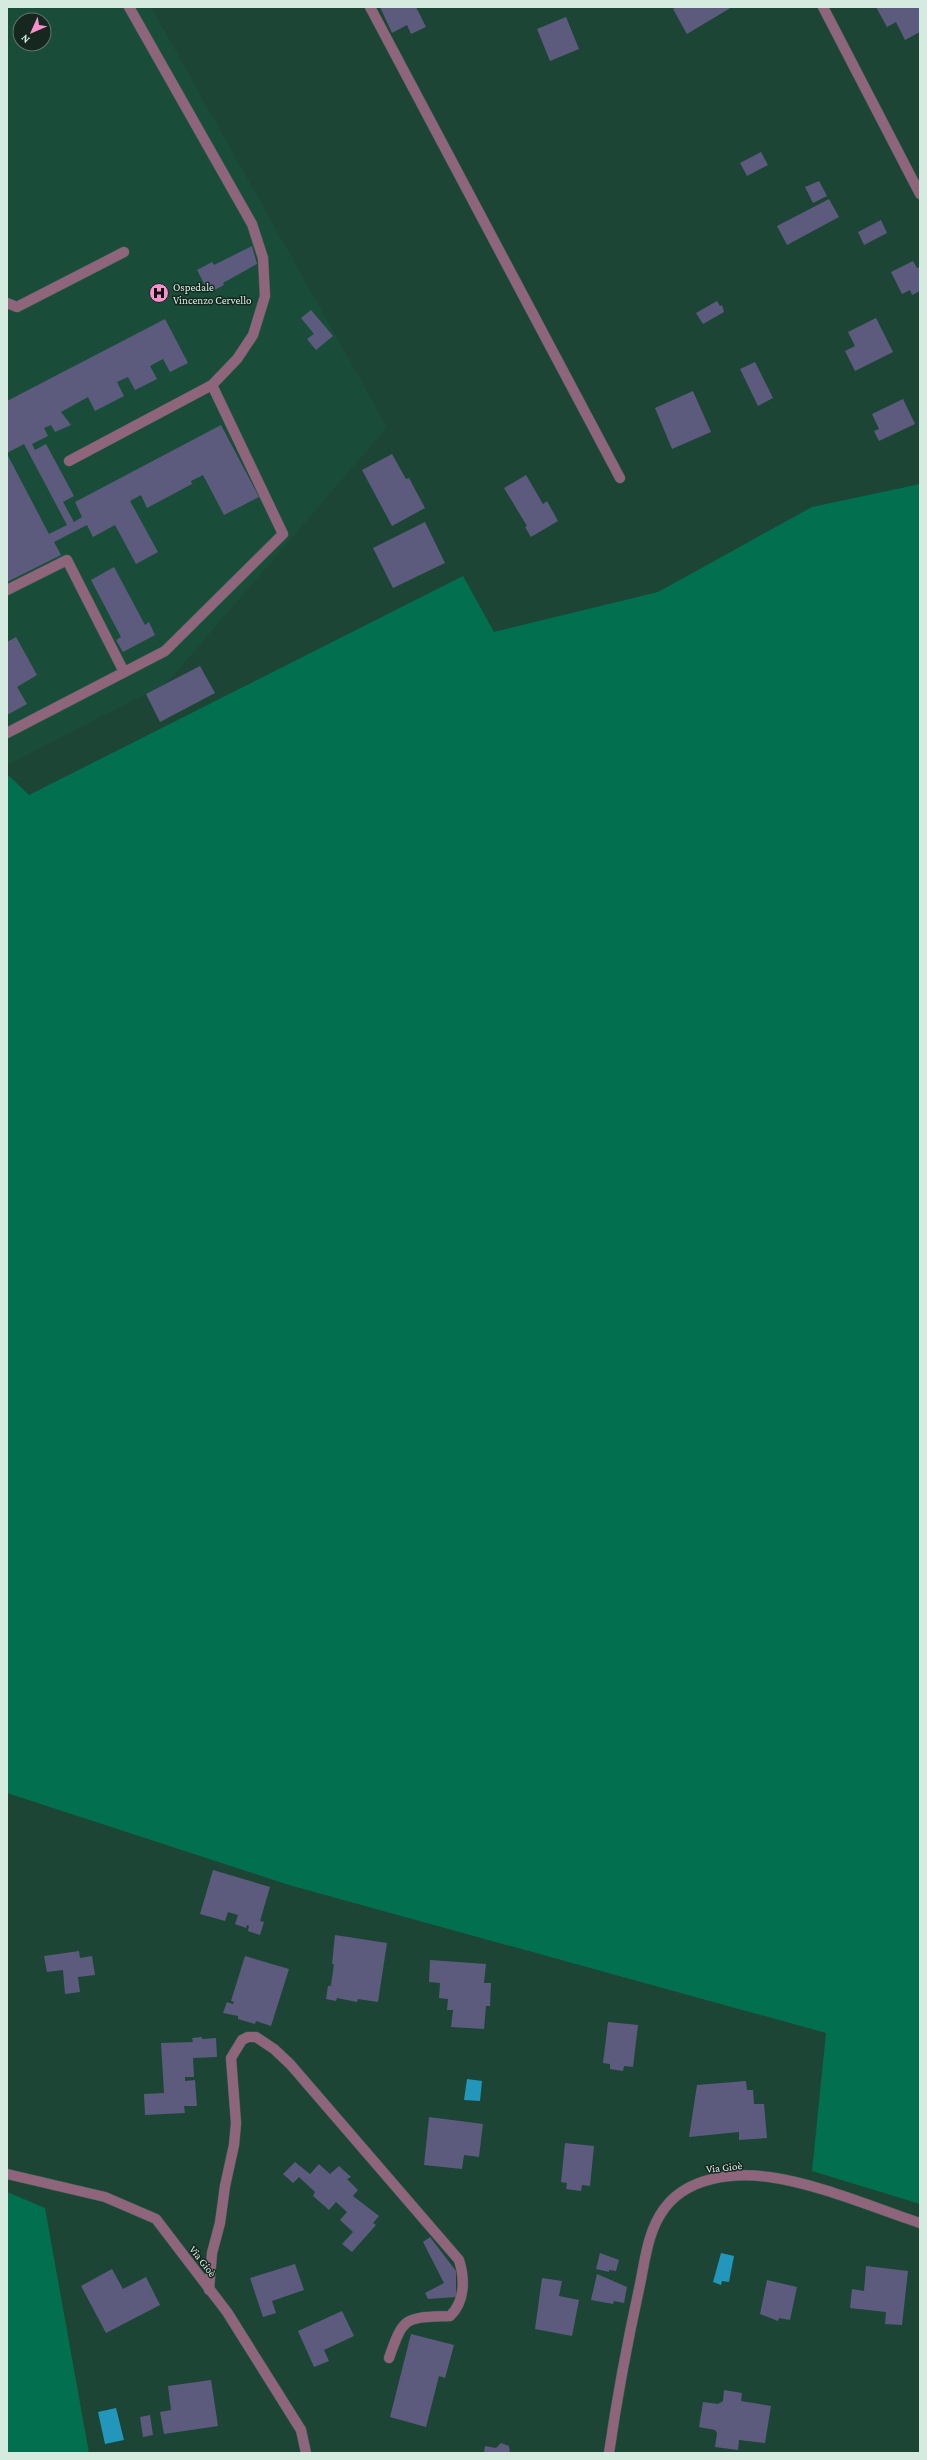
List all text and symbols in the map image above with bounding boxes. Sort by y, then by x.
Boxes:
north arrow [12,12,52,52]
text: N [18,32,32,46]
place label: Ospedale Vincenzo Cervello [173,281,252,306]
hospital icon: Ospedale Vincenzo Cervello [148,282,170,304]
street label: Via Gioè [705,2159,743,2175]
street label: Via Gioè [187,2243,219,2279]

